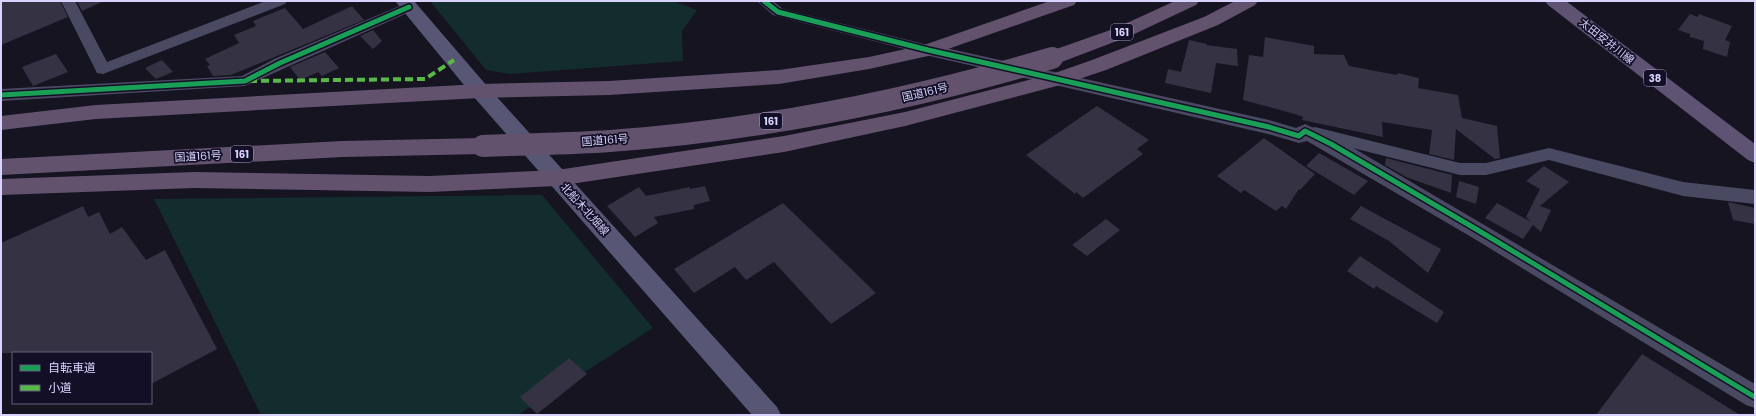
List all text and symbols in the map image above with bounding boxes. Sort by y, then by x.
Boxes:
street label: 太田安井川線 [1576,14,1638,68]
road number: 161 [1111,24,1133,40]
road number: 38 [1644,70,1666,86]
street label: 国道161号 [900,79,950,105]
road number: 161 [760,113,782,129]
street label: 国道161号 [581,130,629,150]
road number: 161 [231,146,253,162]
street label: 国道161号 [174,147,222,165]
street label: 北船木北畑線 [557,179,613,239]
legend [12,352,152,404]
text: 自転車道 [48,359,96,376]
text: 小道 [48,379,72,396]

